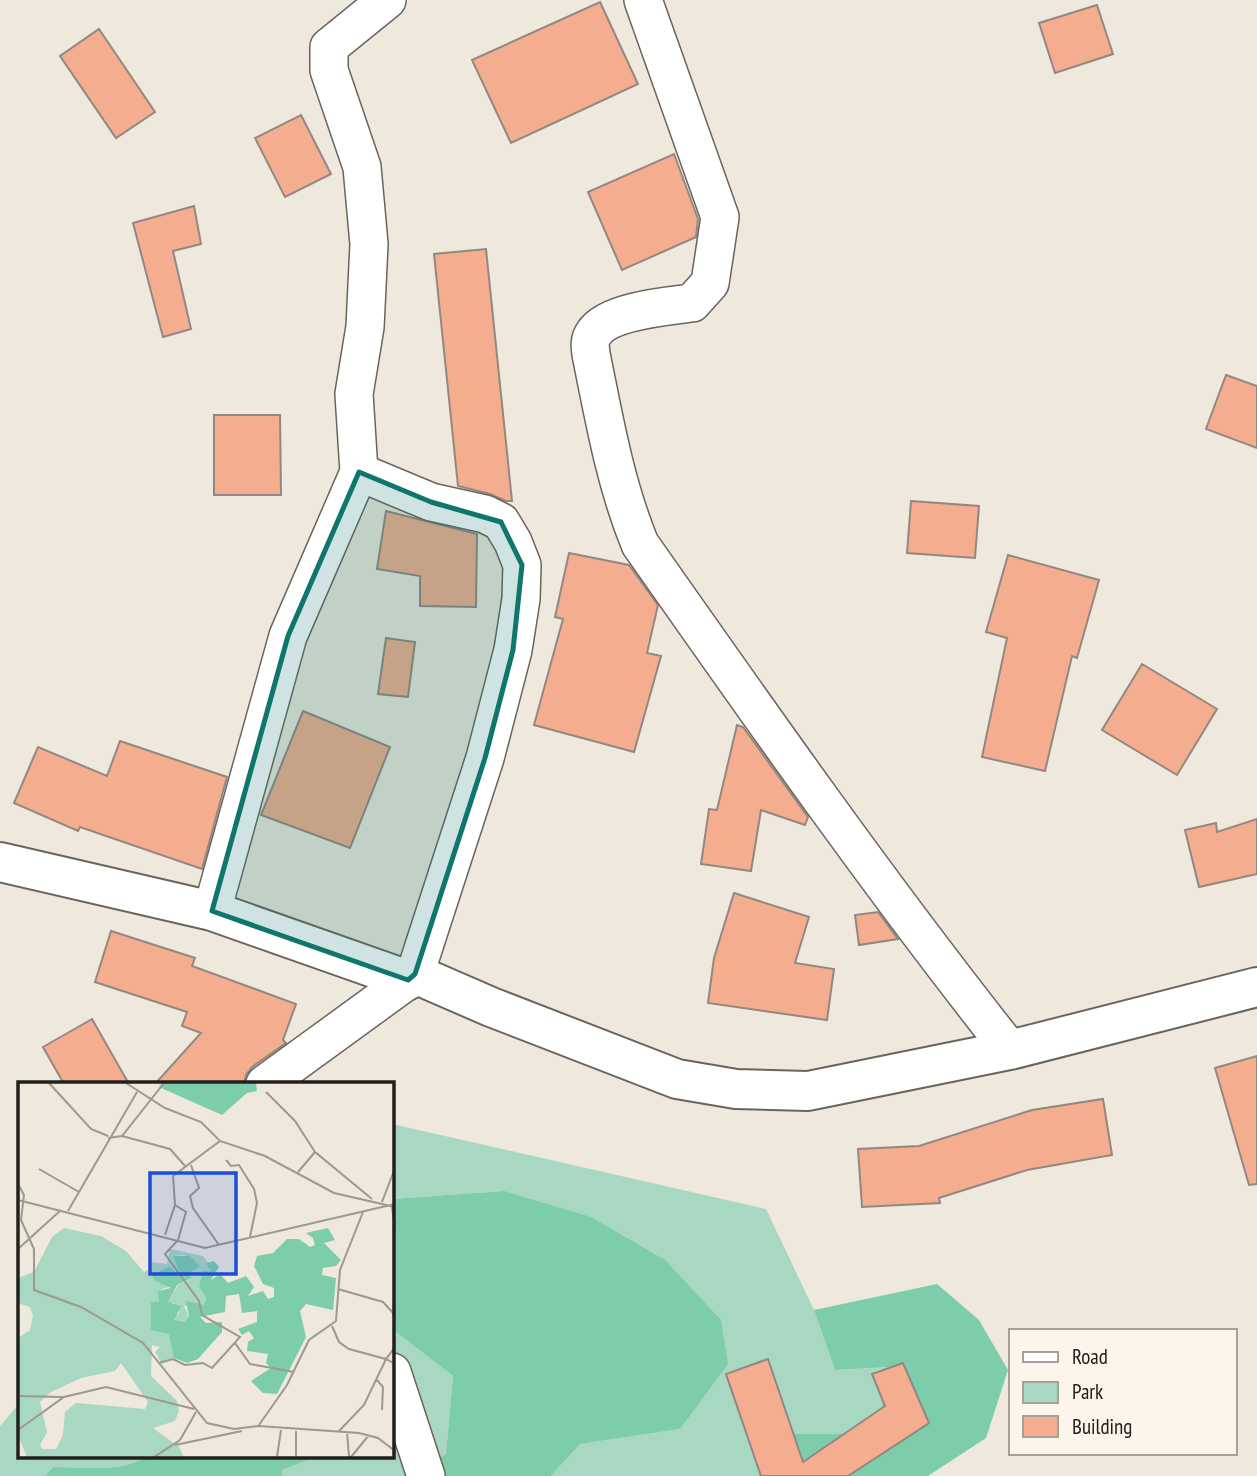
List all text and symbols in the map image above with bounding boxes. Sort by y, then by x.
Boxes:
inset map [18,1082,394,1458]
legend [1009,1329,1236,1455]
text: Road [1072,1343,1108,1370]
text: Park [1072,1378,1103,1405]
text: Building [1072,1413,1132,1440]

